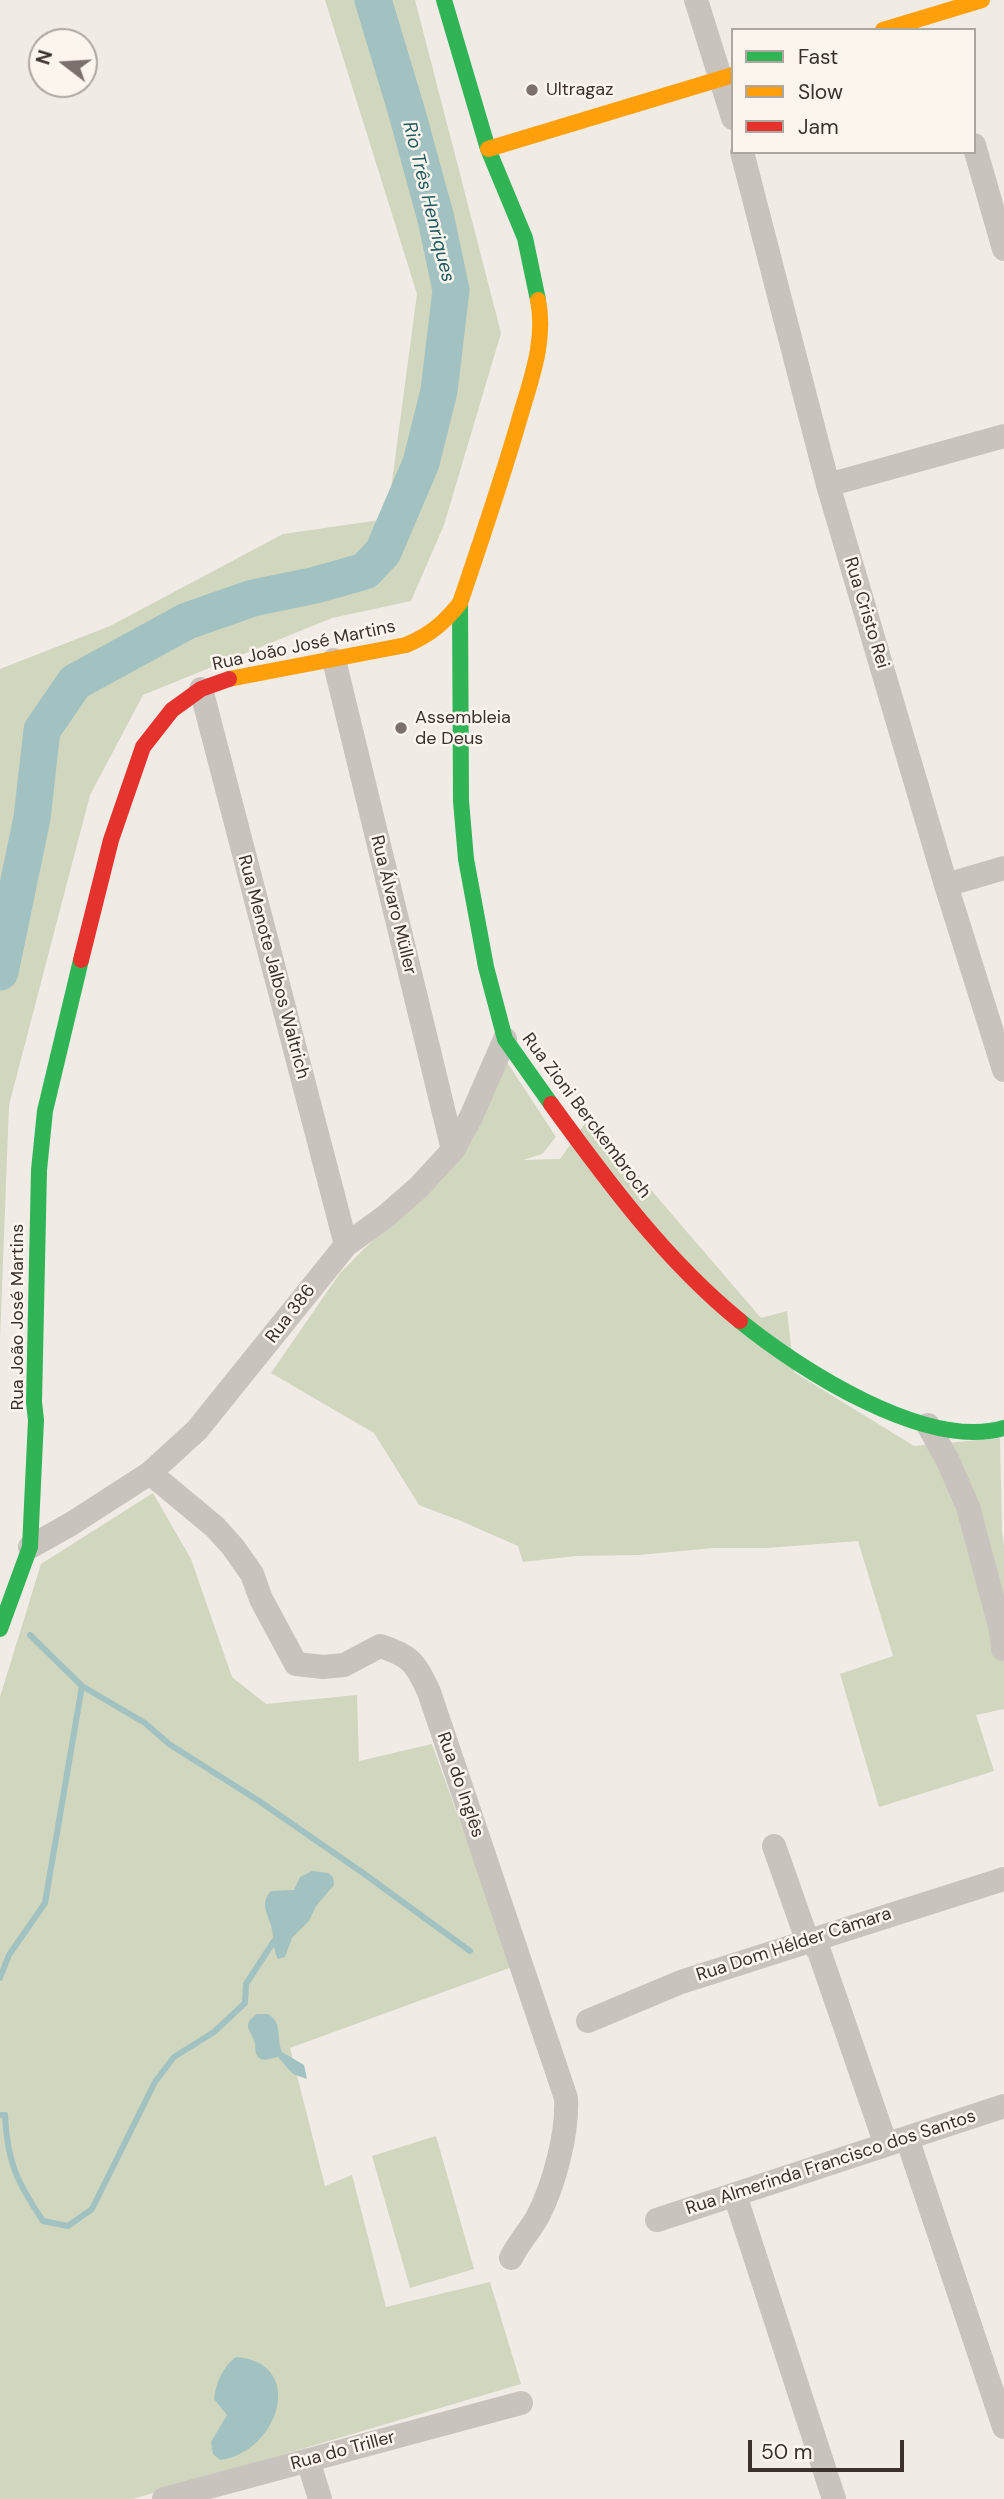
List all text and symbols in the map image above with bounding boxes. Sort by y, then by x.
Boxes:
north arrow [28,28,98,98]
legend [731,28,976,154]
text: Fast [798,43,838,71]
text: N [30,47,58,68]
text: Slow [798,78,843,106]
place label: Ultragaz [546,79,613,101]
marker: Ultragaz [524,82,540,98]
text: Jam [798,113,839,141]
water label: Rio Três Henriques [397,119,459,285]
street label: Rua Cristo Rei [839,555,893,671]
street label: Rua João José Martins [210,616,398,676]
place label: Assembleia de Deus [415,707,511,750]
marker: Assembleia de Deus [393,720,409,736]
street label: Rua Álvaro Müller [365,833,421,977]
street label: Rua Menote Jalbos Waltrich [233,853,313,1081]
street label: Rua Zioni Berckembroch [517,1029,655,1203]
street label: Rua João José Martins [7,1224,29,1410]
street label: Rua 386 [261,1280,321,1348]
street label: Rua do Inglês [432,1729,488,1841]
street label: Rua Dom Hélder Câmara [694,1903,894,1987]
street label: Rua Almerinda Francisco dos Santos [683,2106,979,2220]
scale bar [752,2426,908,2470]
street label: Rua do Triller [288,2427,398,2475]
text: 50 m [761,2438,812,2466]

